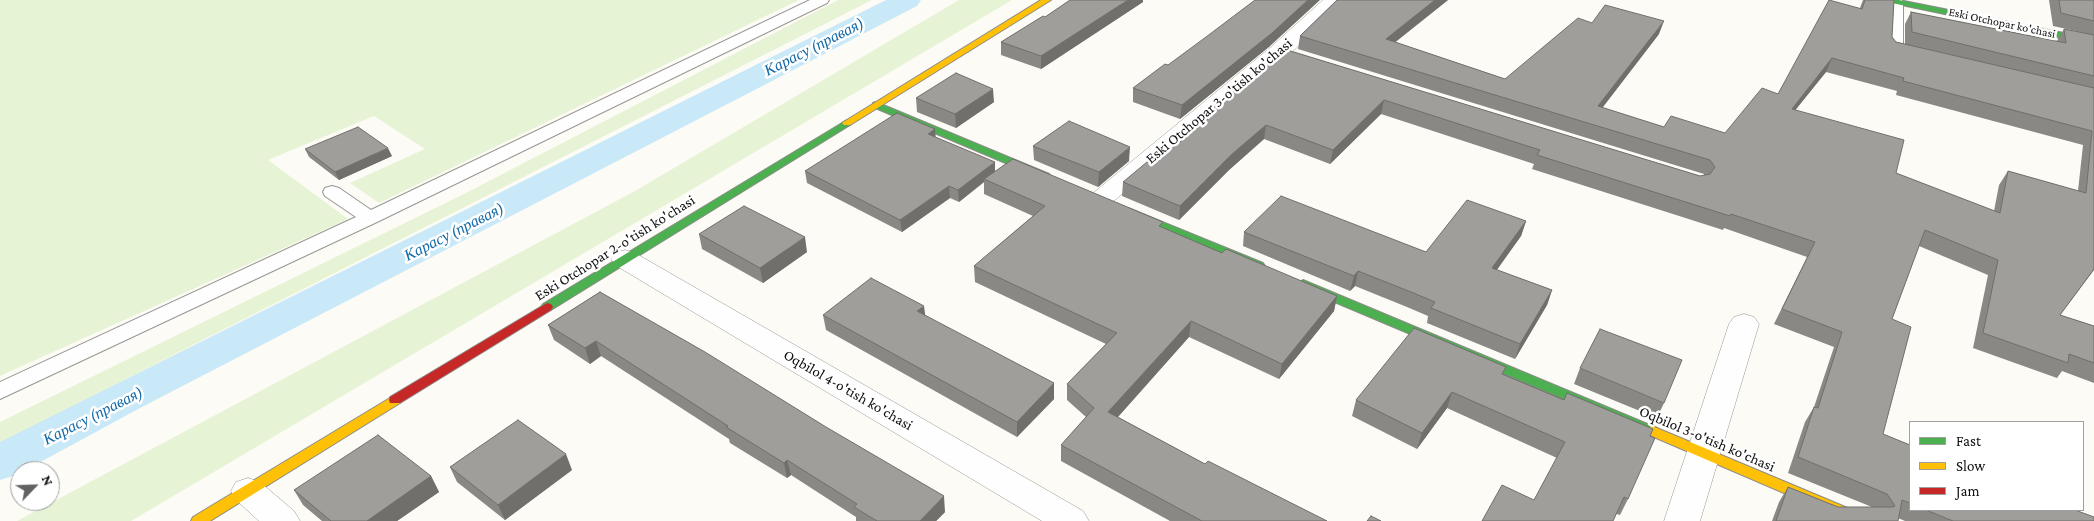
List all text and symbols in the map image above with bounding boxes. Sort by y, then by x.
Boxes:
street label: Eski Otchopar ko'chasi [1947,5,2057,41]
water label: Карасу (правая) [761,14,867,80]
street label: Eski Otchopar 3-o'tish ko'chasi [1142,34,1296,168]
street label: Eski Otchopar 2-o'tish ko'chasi [531,191,699,305]
water label: Карасу (правая) [401,199,507,265]
street label: Oqbilol 4-o'tish ko'chasi [780,346,916,434]
water label: Карасу (правая) [40,383,146,449]
street label: Oqbilol 3-o'tish ko'chasi [1636,402,1778,476]
legend [1909,421,2084,511]
text: Fast [1956,433,1981,449]
text: Slow [1956,458,1985,474]
north arrow [10,461,60,511]
text: N [39,473,57,488]
text: Jam [1956,483,1979,499]

